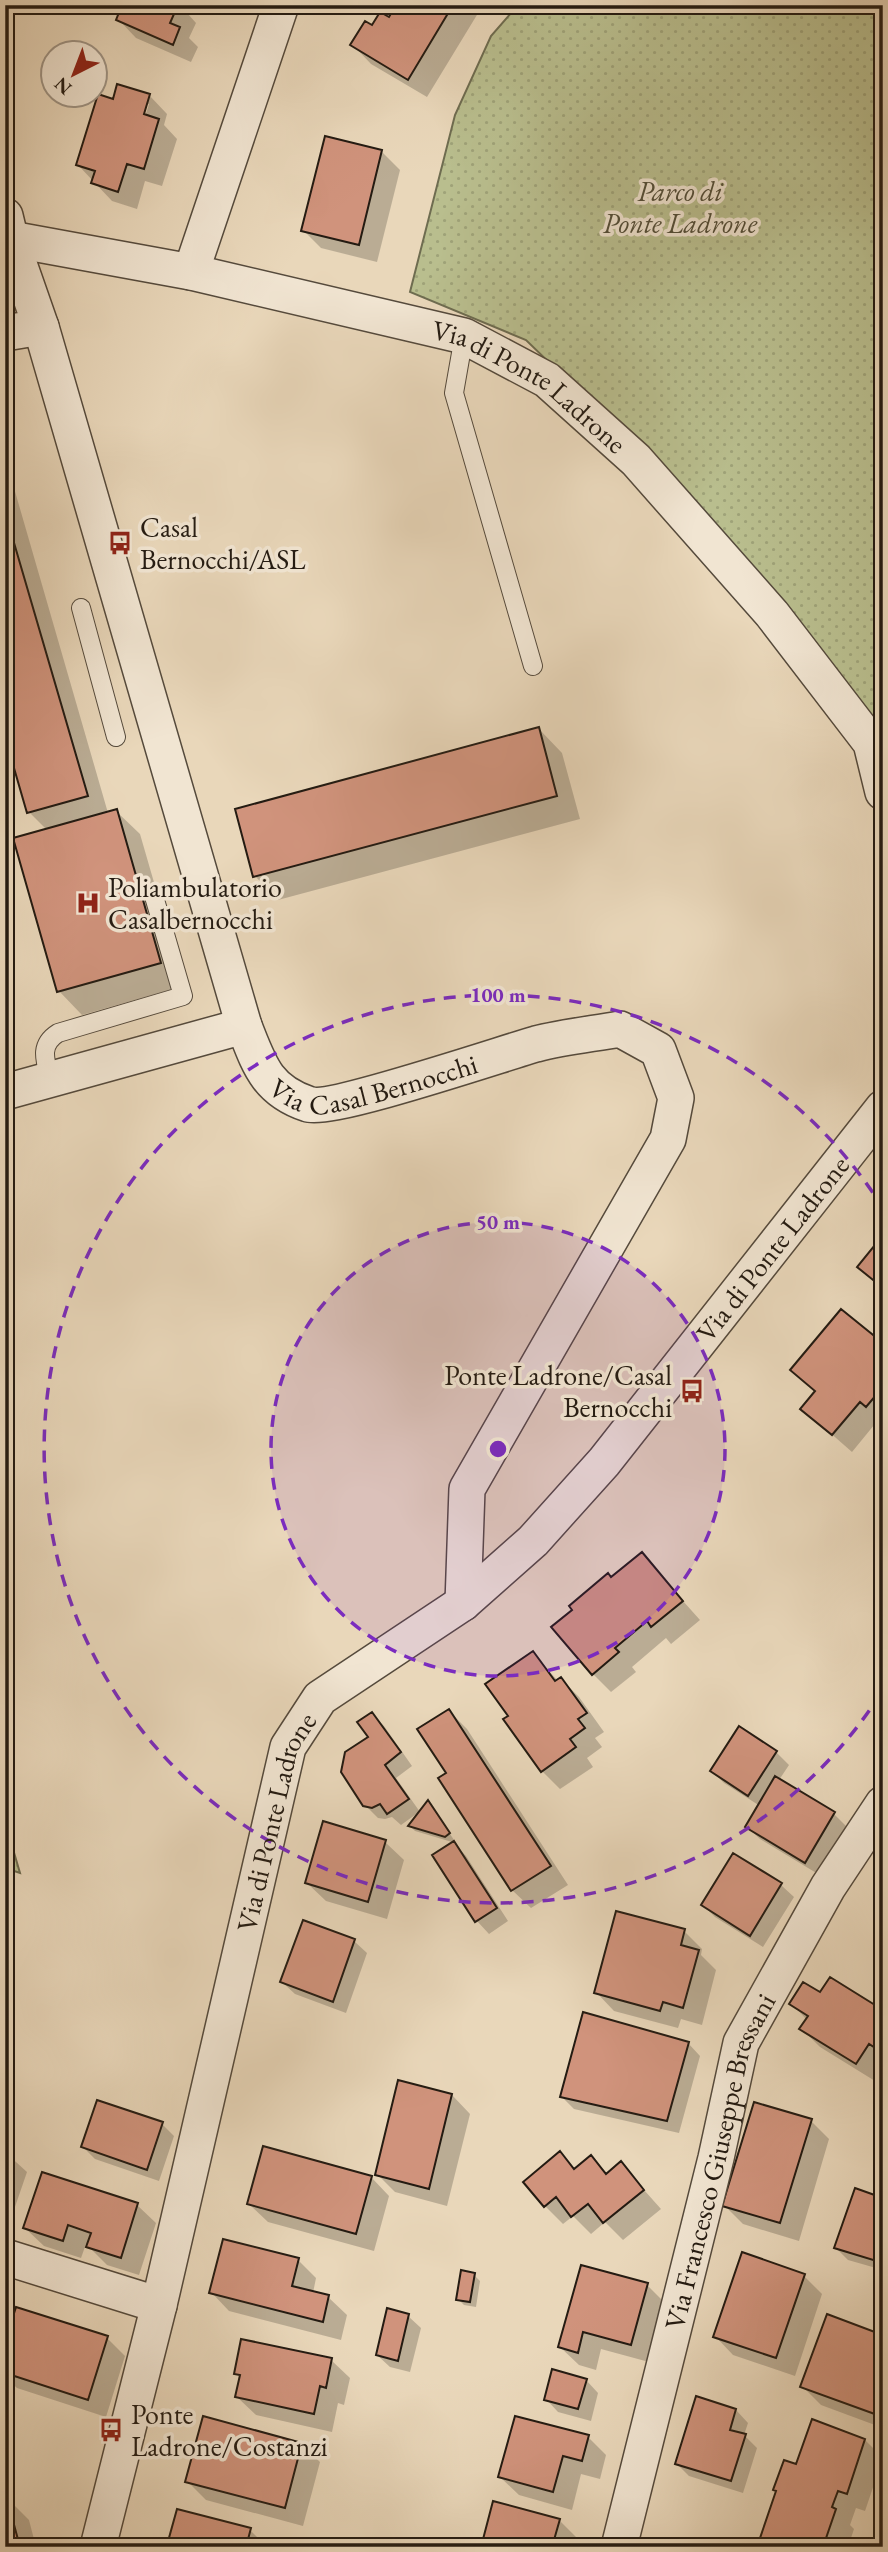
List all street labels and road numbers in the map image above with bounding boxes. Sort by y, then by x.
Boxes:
street label: Via di Ponte Ladrone [429,311,634,461]
street label: Via Casal Bernocchi [262,1045,482,1123]
street label: Via di Ponte Ladrone [688,1148,857,1349]
street label: Via di Ponte Ladrone [228,1705,324,1935]
street label: Via Francesco Giuseppe Bressani [656,1987,783,2333]

